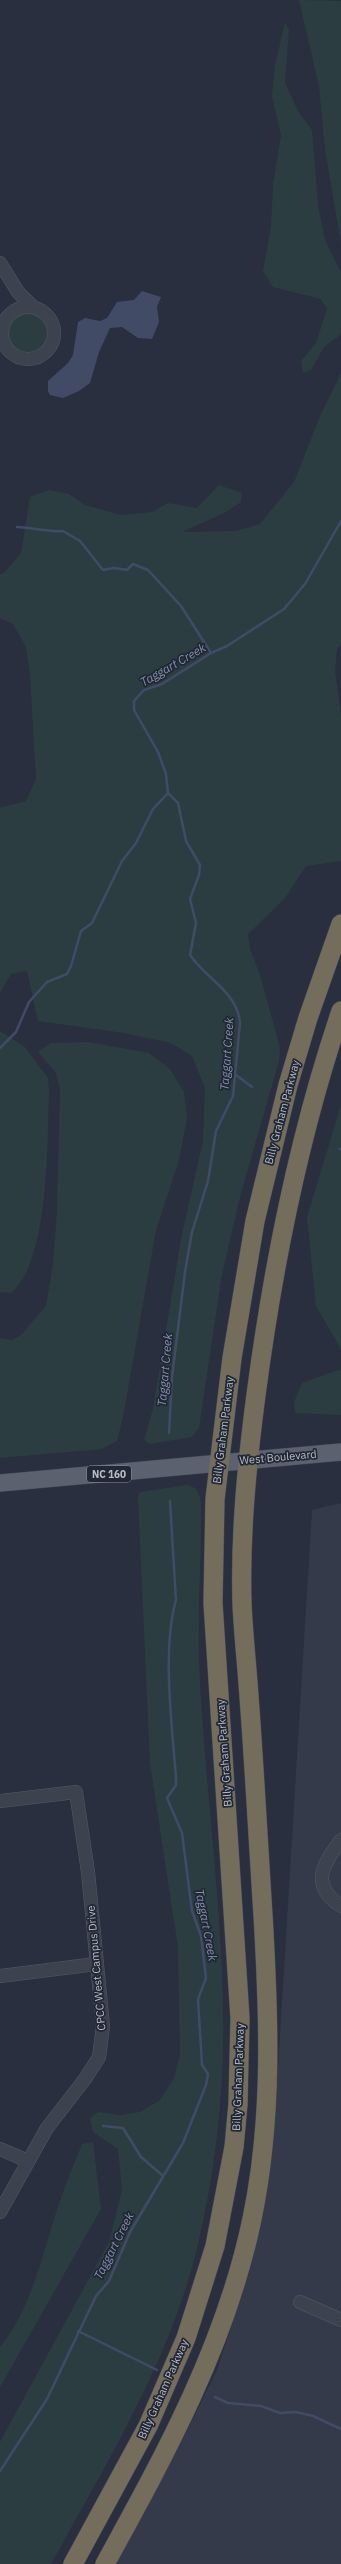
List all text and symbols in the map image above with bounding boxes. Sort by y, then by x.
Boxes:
water label: Taggart Creek [137,639,209,689]
water label: Taggart Creek [216,1016,237,1091]
street label: Billy Graham Parkway [261,1058,303,1166]
water label: Taggart Creek [154,1332,175,1407]
street label: Billy Graham Parkway [209,1375,237,1484]
street label: West Boulevard [239,1447,317,1467]
road number: NC 160 [87,1466,131,1482]
street label: Billy Graham Parkway [213,1698,235,1807]
water label: Taggart Creek [192,1888,221,1963]
street label: CPCC West Campus Drive [84,1905,108,2031]
street label: Billy Graham Parkway [229,2022,247,2131]
water label: Taggart Creek [90,2209,137,2282]
street label: Billy Graham Parkway [135,2337,191,2441]

